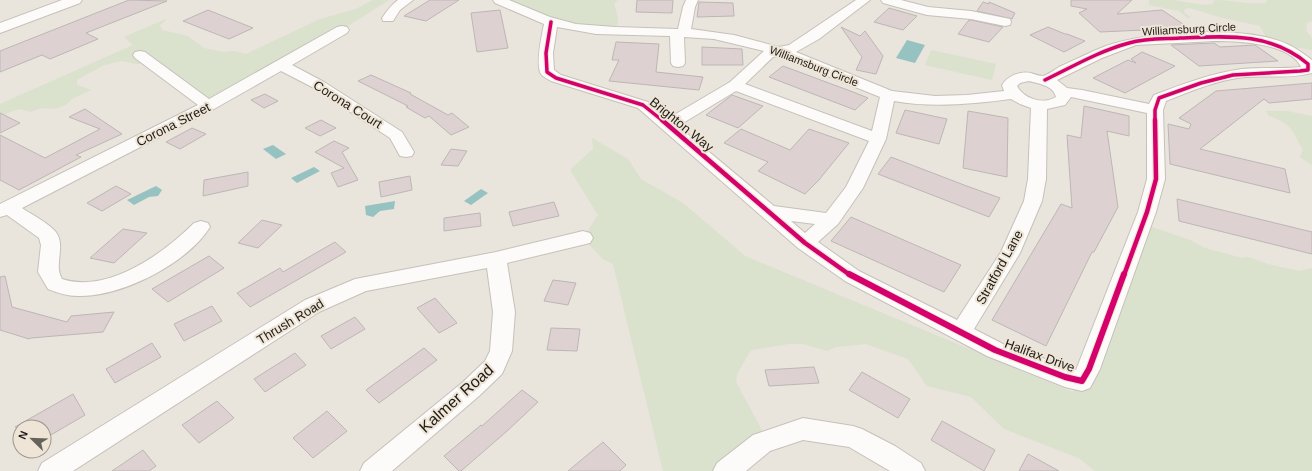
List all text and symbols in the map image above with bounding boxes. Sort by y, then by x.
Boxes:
street label: Williamsburg Circle [1142,21,1236,37]
street label: Williamsburg Circle [768,44,860,88]
street label: Corona Court [311,77,385,132]
street label: Brighton Way [647,94,717,155]
street label: Corona Street [134,99,213,150]
street label: Stratford Lane [973,228,1026,307]
street label: Thrush Road [254,296,326,347]
street label: Halifax Drive [1003,336,1077,375]
street label: Kalmer Road [416,361,497,436]
north arrow [12,419,52,459]
text: N [16,429,30,441]

